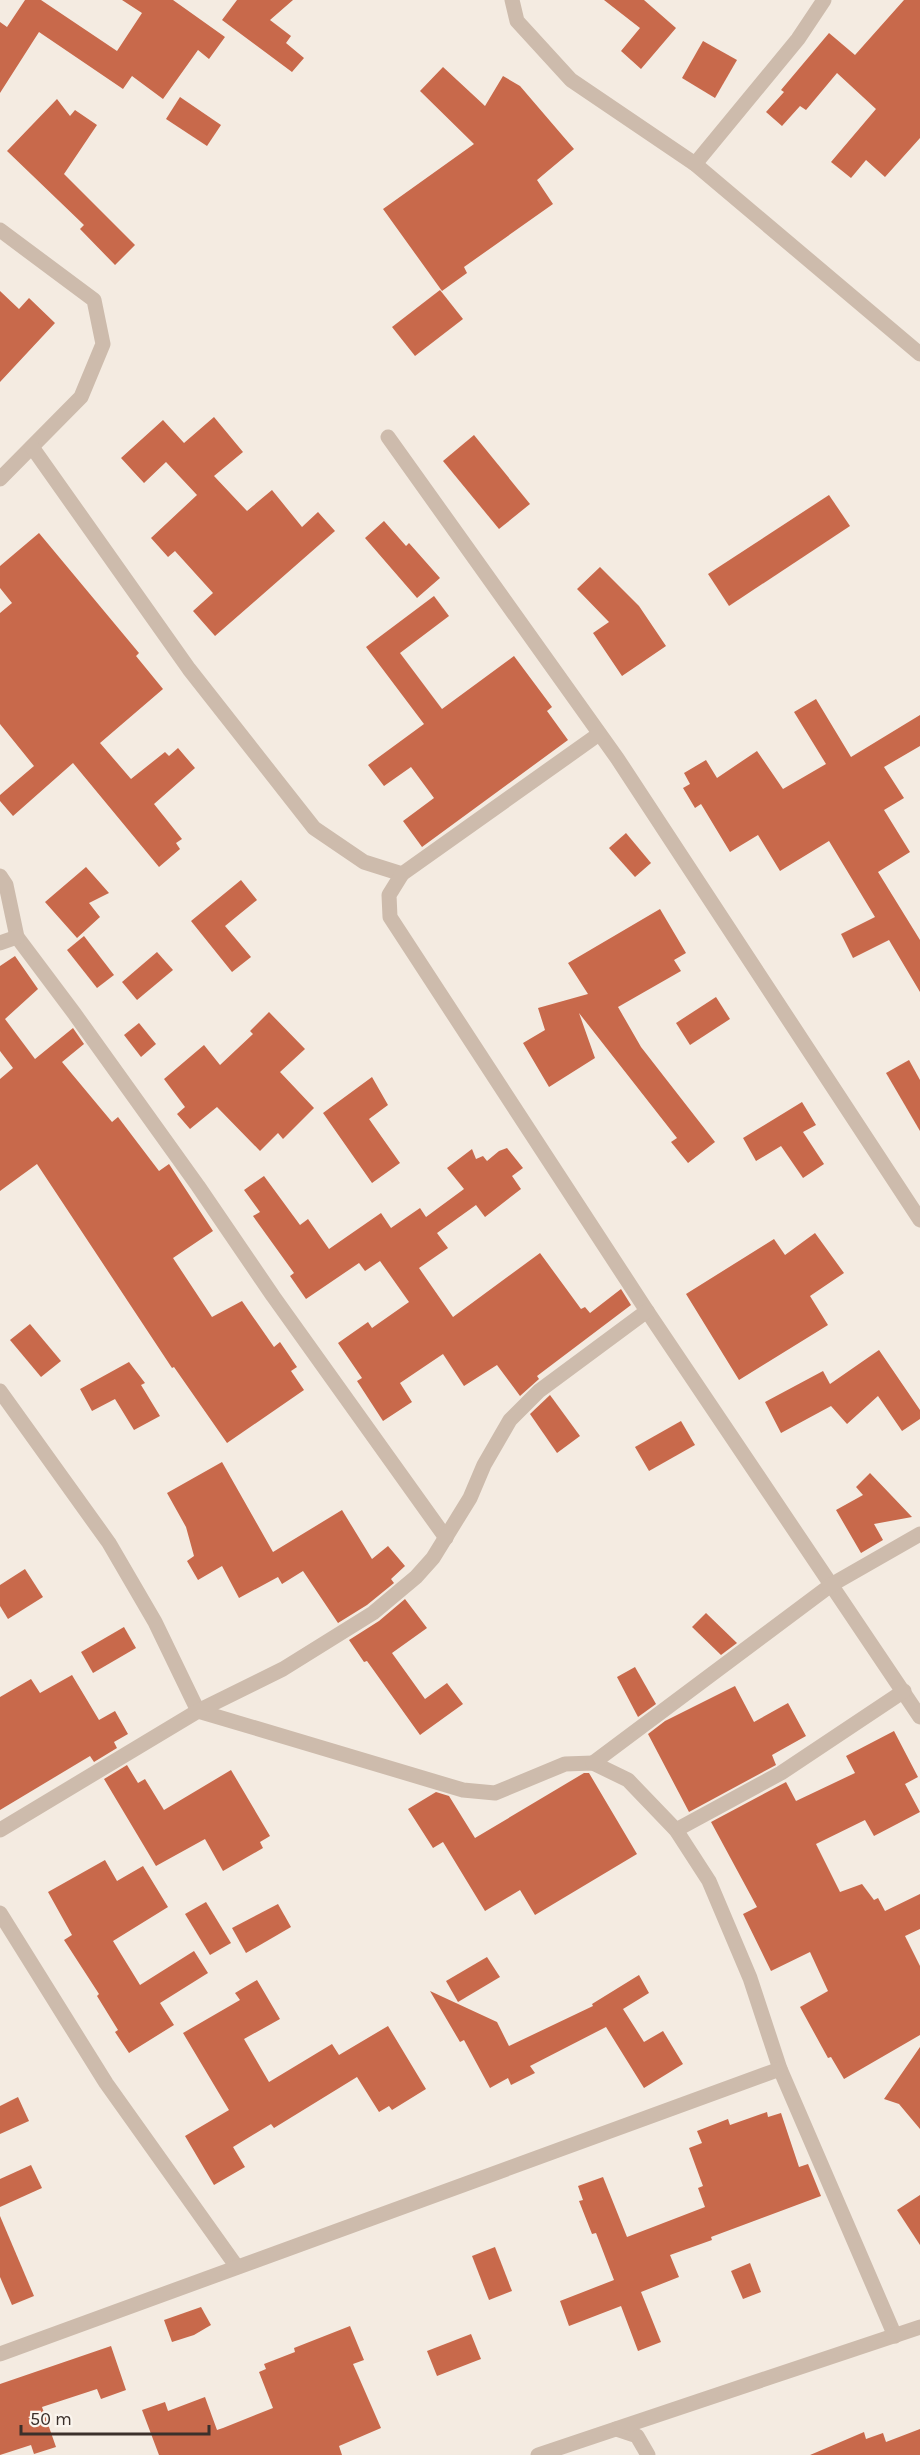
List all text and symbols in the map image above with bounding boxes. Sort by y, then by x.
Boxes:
scale bar [21,2398,208,2436]
text: 50 m [30,2408,72,2430]

